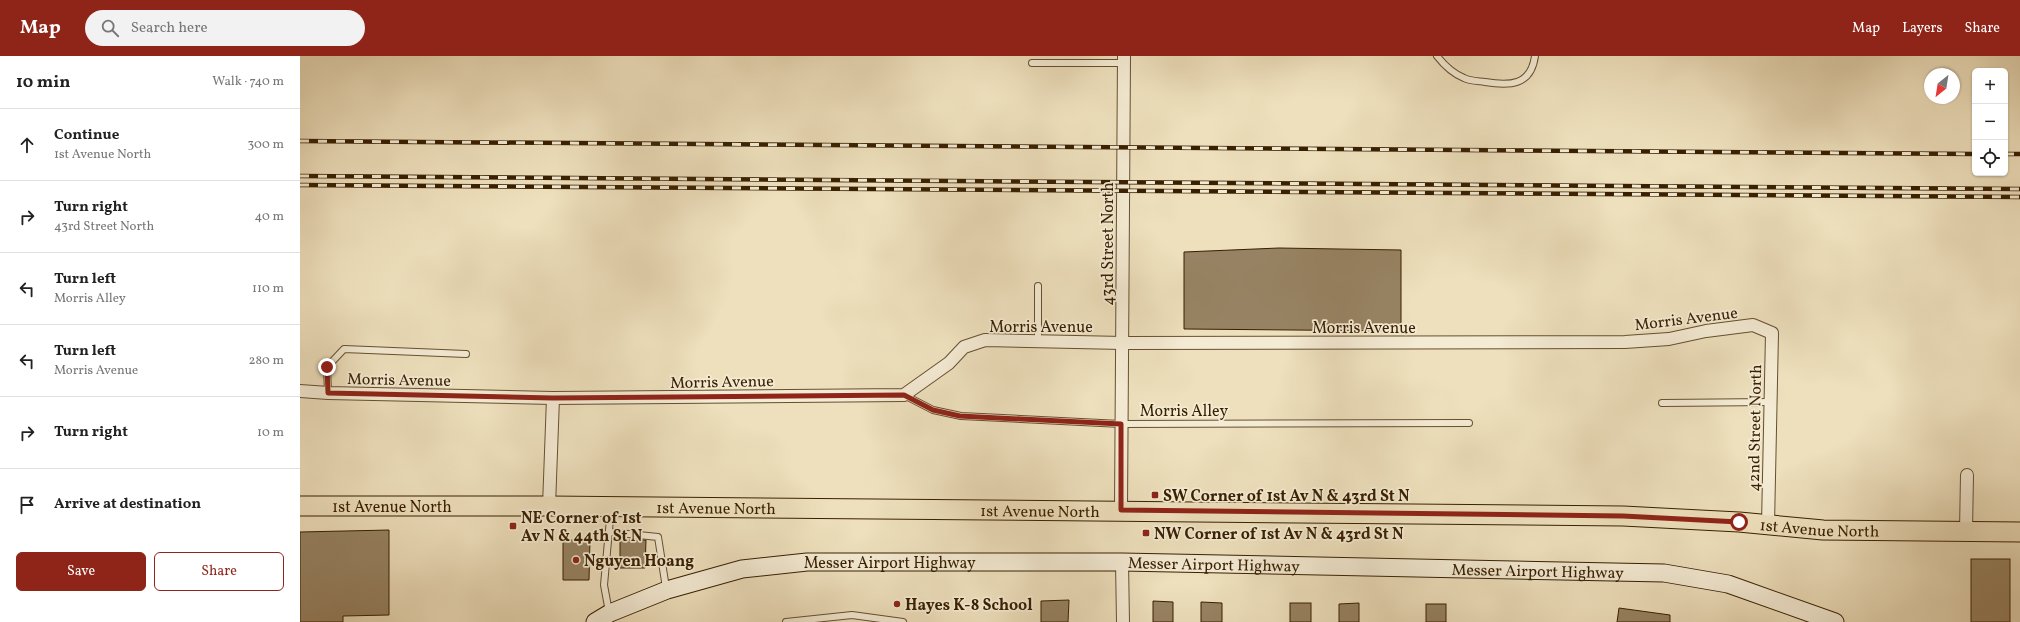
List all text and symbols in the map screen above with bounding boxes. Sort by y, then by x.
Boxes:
search box [85,10,365,46]
text: Map [20,15,61,41]
icon: search [99,17,121,39]
text: Search here [131,18,208,39]
text: Map [1852,19,1880,38]
text: Layers [1902,19,1942,38]
text: Share [1964,19,2000,38]
north arrow [1924,68,1960,104]
map controls [1972,68,2008,176]
button: + [1972,68,2008,104]
text: 10 min [16,71,70,94]
text: Walk · 740 m [212,73,284,91]
button: − [1972,104,2008,140]
text: Continue [54,125,119,146]
icon: ahead [16,134,38,156]
text: 300 m [248,136,284,154]
button: locate [1972,140,2008,176]
text: 1st Avenue North [54,146,151,164]
street label: 43rd Street North [1098,182,1120,306]
text: Turn right [54,197,128,218]
icon: right [16,206,38,228]
text: 40 m [255,208,284,226]
text: 43rd Street North [54,218,154,236]
text: Turn left [54,269,116,290]
icon: left [16,278,38,300]
text: 110 m [252,280,284,298]
text: Morris Alley [54,290,126,308]
street label: Morris Avenue [1633,303,1739,337]
street label: Morris Avenue [989,317,1093,339]
street label: Morris Avenue [1312,318,1416,340]
text: Turn left [54,341,116,362]
icon: left [16,350,38,372]
text: 280 m [248,352,284,370]
route end [318,358,336,376]
text: Morris Avenue [54,362,138,380]
street label: 42nd Street North [1744,364,1768,492]
street label: Morris Avenue [347,369,451,393]
street label: Morris Avenue [670,371,774,395]
street label: Morris Alley [1140,401,1228,423]
icon: right [16,422,38,444]
text: Turn right [54,422,128,443]
text: 10 m [257,424,284,442]
place label: SW Corner of 1st Av N & 43rd St N [1163,486,1410,508]
marker: SW Corner of 1st Av N & 43rd St N [1150,490,1160,500]
icon: arrive [16,494,38,516]
text: Arrive at destination [54,494,201,515]
street label: 1st Avenue North [332,497,452,519]
street label: 1st Avenue North [656,498,776,521]
street label: 1st Avenue North [980,501,1100,524]
place label: NE Corner of 1st Av N & 44th St N [521,508,643,548]
route start [1730,513,1748,531]
street label: 1st Avenue North [1759,515,1879,544]
marker: NE Corner of 1st Av N & 44th St N [508,521,518,531]
place label: NW Corner of 1st Av N & 43rd St N [1154,524,1404,546]
marker: NW Corner of 1st Av N & 43rd St N [1141,528,1151,538]
place label: Nguyen Hoang [584,551,694,573]
button: Save [16,552,146,591]
button: Share [154,552,284,591]
street label: Messer Airport Highway [804,553,976,575]
street label: Messer Airport Highway [1128,553,1300,579]
marker: Nguyen Hoang [571,555,581,565]
street label: Messer Airport Highway [1451,560,1624,585]
place label: Hayes K-8 School [905,595,1033,617]
marker: Hayes K-8 School [892,599,902,609]

